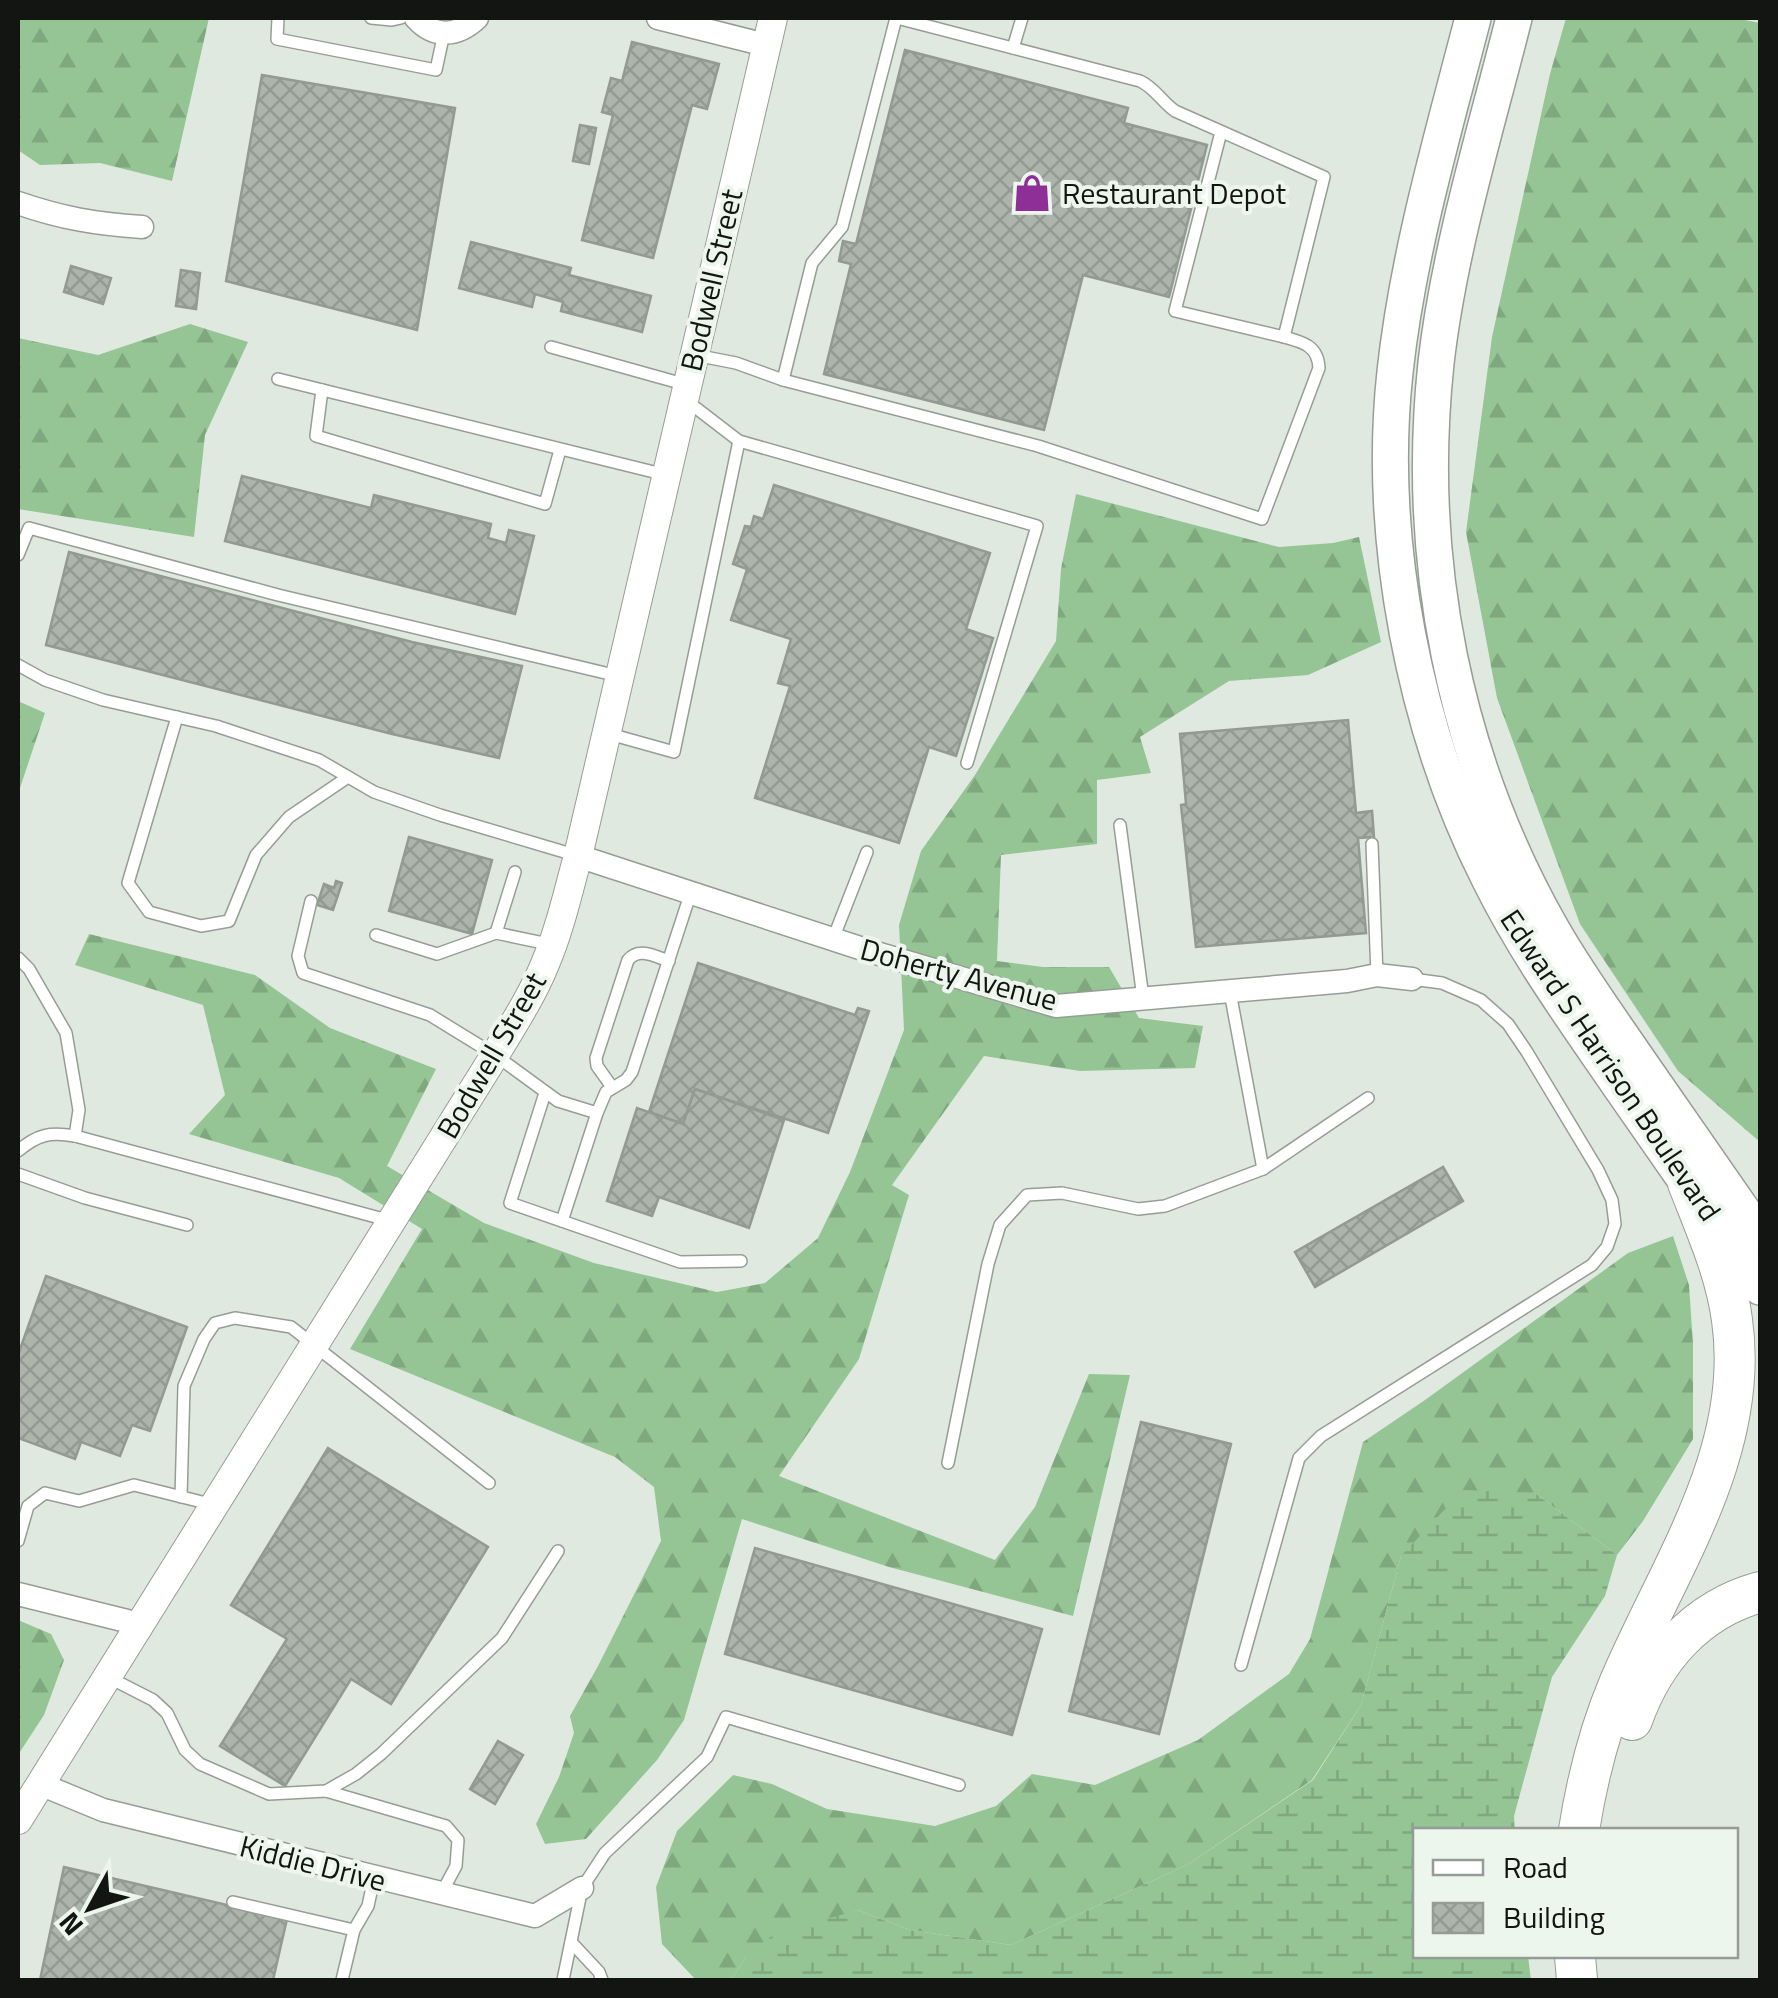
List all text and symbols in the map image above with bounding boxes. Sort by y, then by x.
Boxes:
place label: Restaurant Depot [1062,170,1286,216]
shop icon: Restaurant Depot [1011,172,1053,214]
street label: Bodwell Street [668,184,754,376]
street label: Edward S Harrison Boulevard [1489,900,1733,1230]
street label: Doherty Avenue [855,926,1063,1022]
street label: Bodwell Street [425,963,558,1147]
street label: Kiddie Drive [235,1823,391,1903]
legend [1413,1828,1738,1958]
text: Road [1503,1844,1568,1890]
north arrow [40,1858,140,1958]
text: Building [1503,1894,1605,1940]
text: N [48,1903,93,1946]

